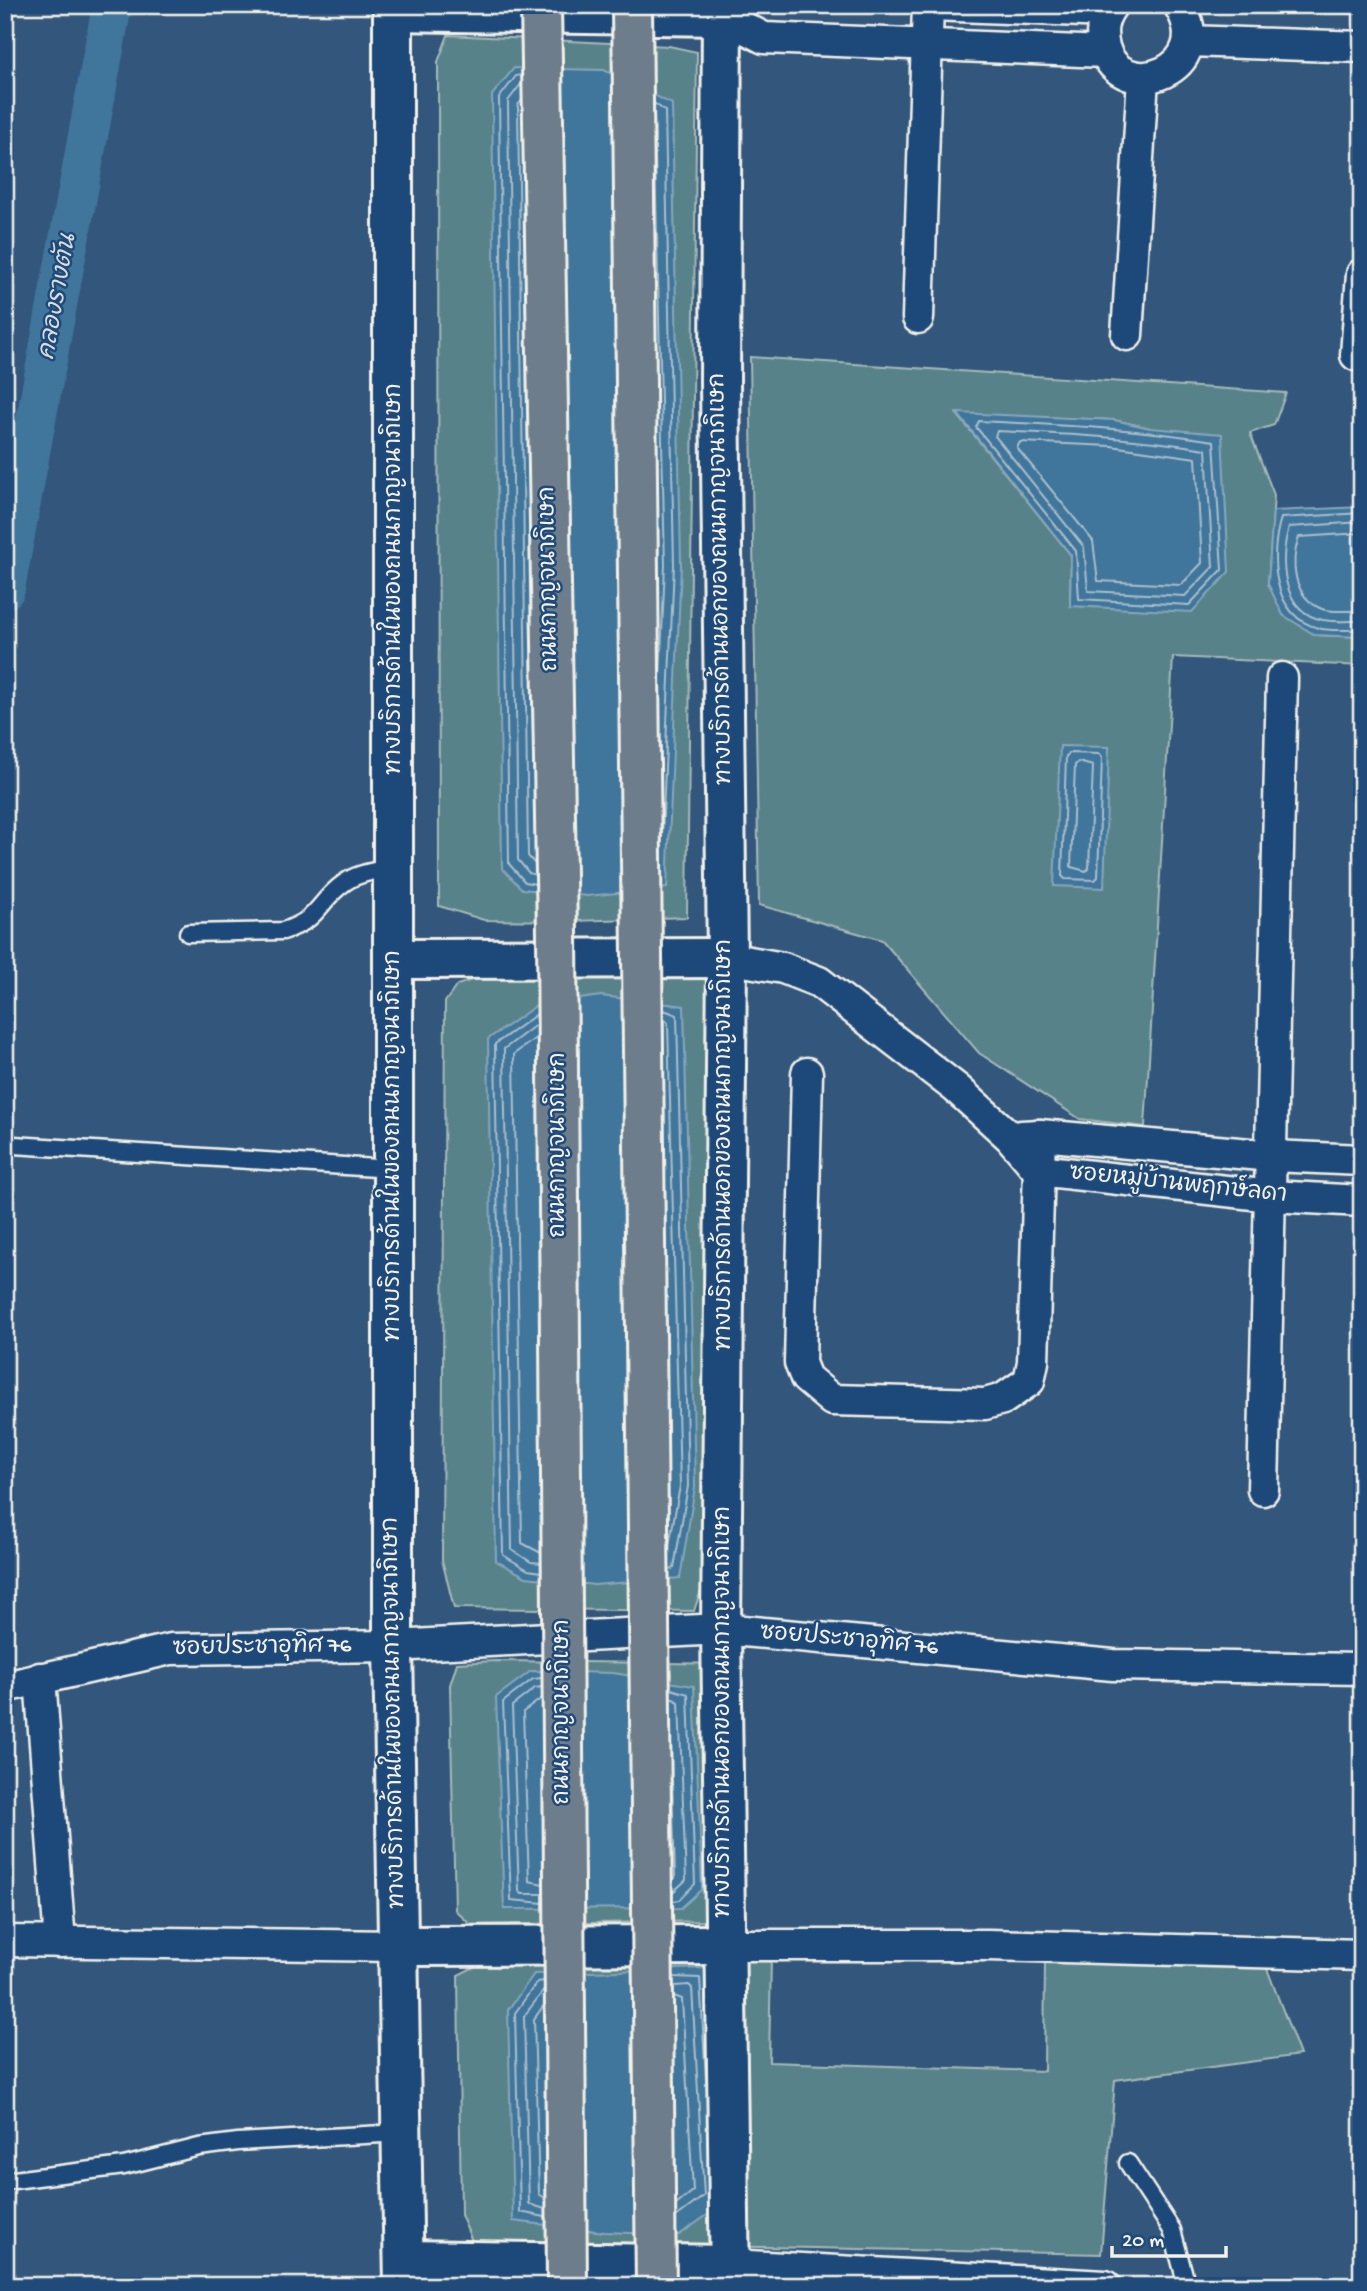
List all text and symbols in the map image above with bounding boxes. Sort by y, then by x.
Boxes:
water label: คลองรางตัน [31,230,84,362]
street label: ทางบริการด้านนอกของถนนกาญจนาภิเษก [700,373,739,785]
street label: ทางบริการด้านในของถนนกาญจนาภิเษก [376,383,409,775]
street label: ถนนกาญจนาภิเษก [531,486,565,672]
street label: ทางบริการด้านนอกของถนนกาญจนาภิเษก [707,939,739,1351]
street label: ทางบริการด้านในของถนนกาญจนาภิเษก [375,950,408,1342]
street label: ถนนกาญจนาภิเษก [542,1052,573,1238]
street label: ซอยหมู่บ้านพฤกษ์ลดา [1068,1154,1289,1211]
street label: ทางบริการด้านนอกของถนนกาญจนาภิเษก [706,1506,738,1918]
street label: ทางบริการด้านในของถนนกาญจนาภิเษก [372,1517,412,1909]
street label: ซอยประชาอุทิศ 76 [759,1616,940,1663]
street label: ถนนกาญจนาภิเษก [546,1619,577,1805]
street label: ซอยประชาอุทิศ 76 [172,1629,352,1664]
scale bar [1112,2214,1225,2258]
text: 20 m [1122,2230,1164,2255]

